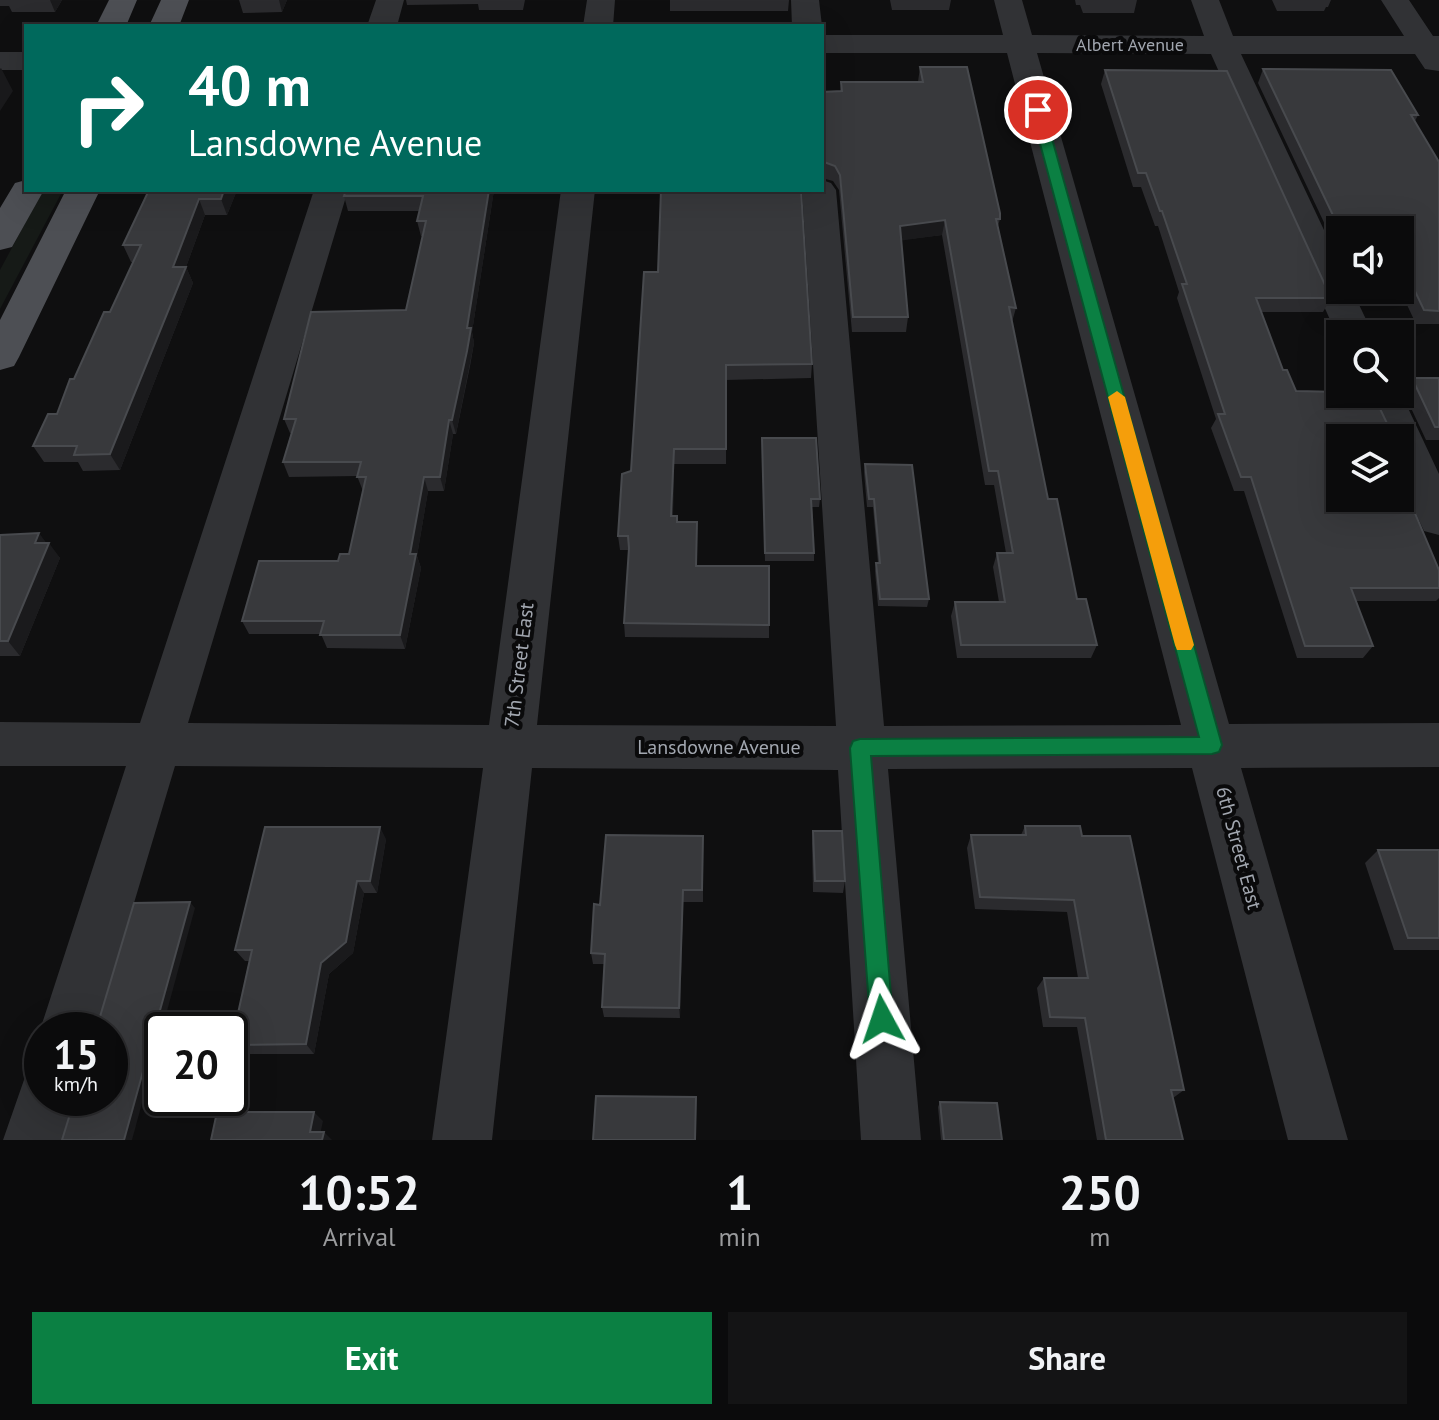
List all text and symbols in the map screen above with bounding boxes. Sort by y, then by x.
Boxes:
street label: Albert Avenue [1076,33,1184,56]
text: 40 m [188,49,311,121]
icon: right [56,56,160,160]
pin [1004,76,1072,144]
icon: arrive [1016,88,1060,132]
text: Lansdowne Avenue [188,119,482,166]
map controls [1326,216,1414,512]
button: sound [1326,216,1414,304]
button: search [1326,320,1414,408]
button: layers [1326,424,1414,512]
street label: 7th Street East [498,601,540,729]
street label: Lansdowne Avenue [637,734,801,760]
street label: 6th Street East [1210,784,1268,913]
position arrow [840,977,924,1061]
speed limit sign: 20 [144,1012,248,1116]
text: 15 [53,1028,99,1080]
text: km/h [54,1071,98,1097]
text: 10:52 [298,1161,420,1223]
text: 1 [726,1161,753,1223]
text: 250 [1059,1161,1141,1223]
text: Arrival [323,1220,396,1253]
text: min [718,1220,761,1253]
text: m [1089,1220,1110,1253]
button: Exit [32,1312,712,1404]
button: Share [728,1312,1407,1404]

